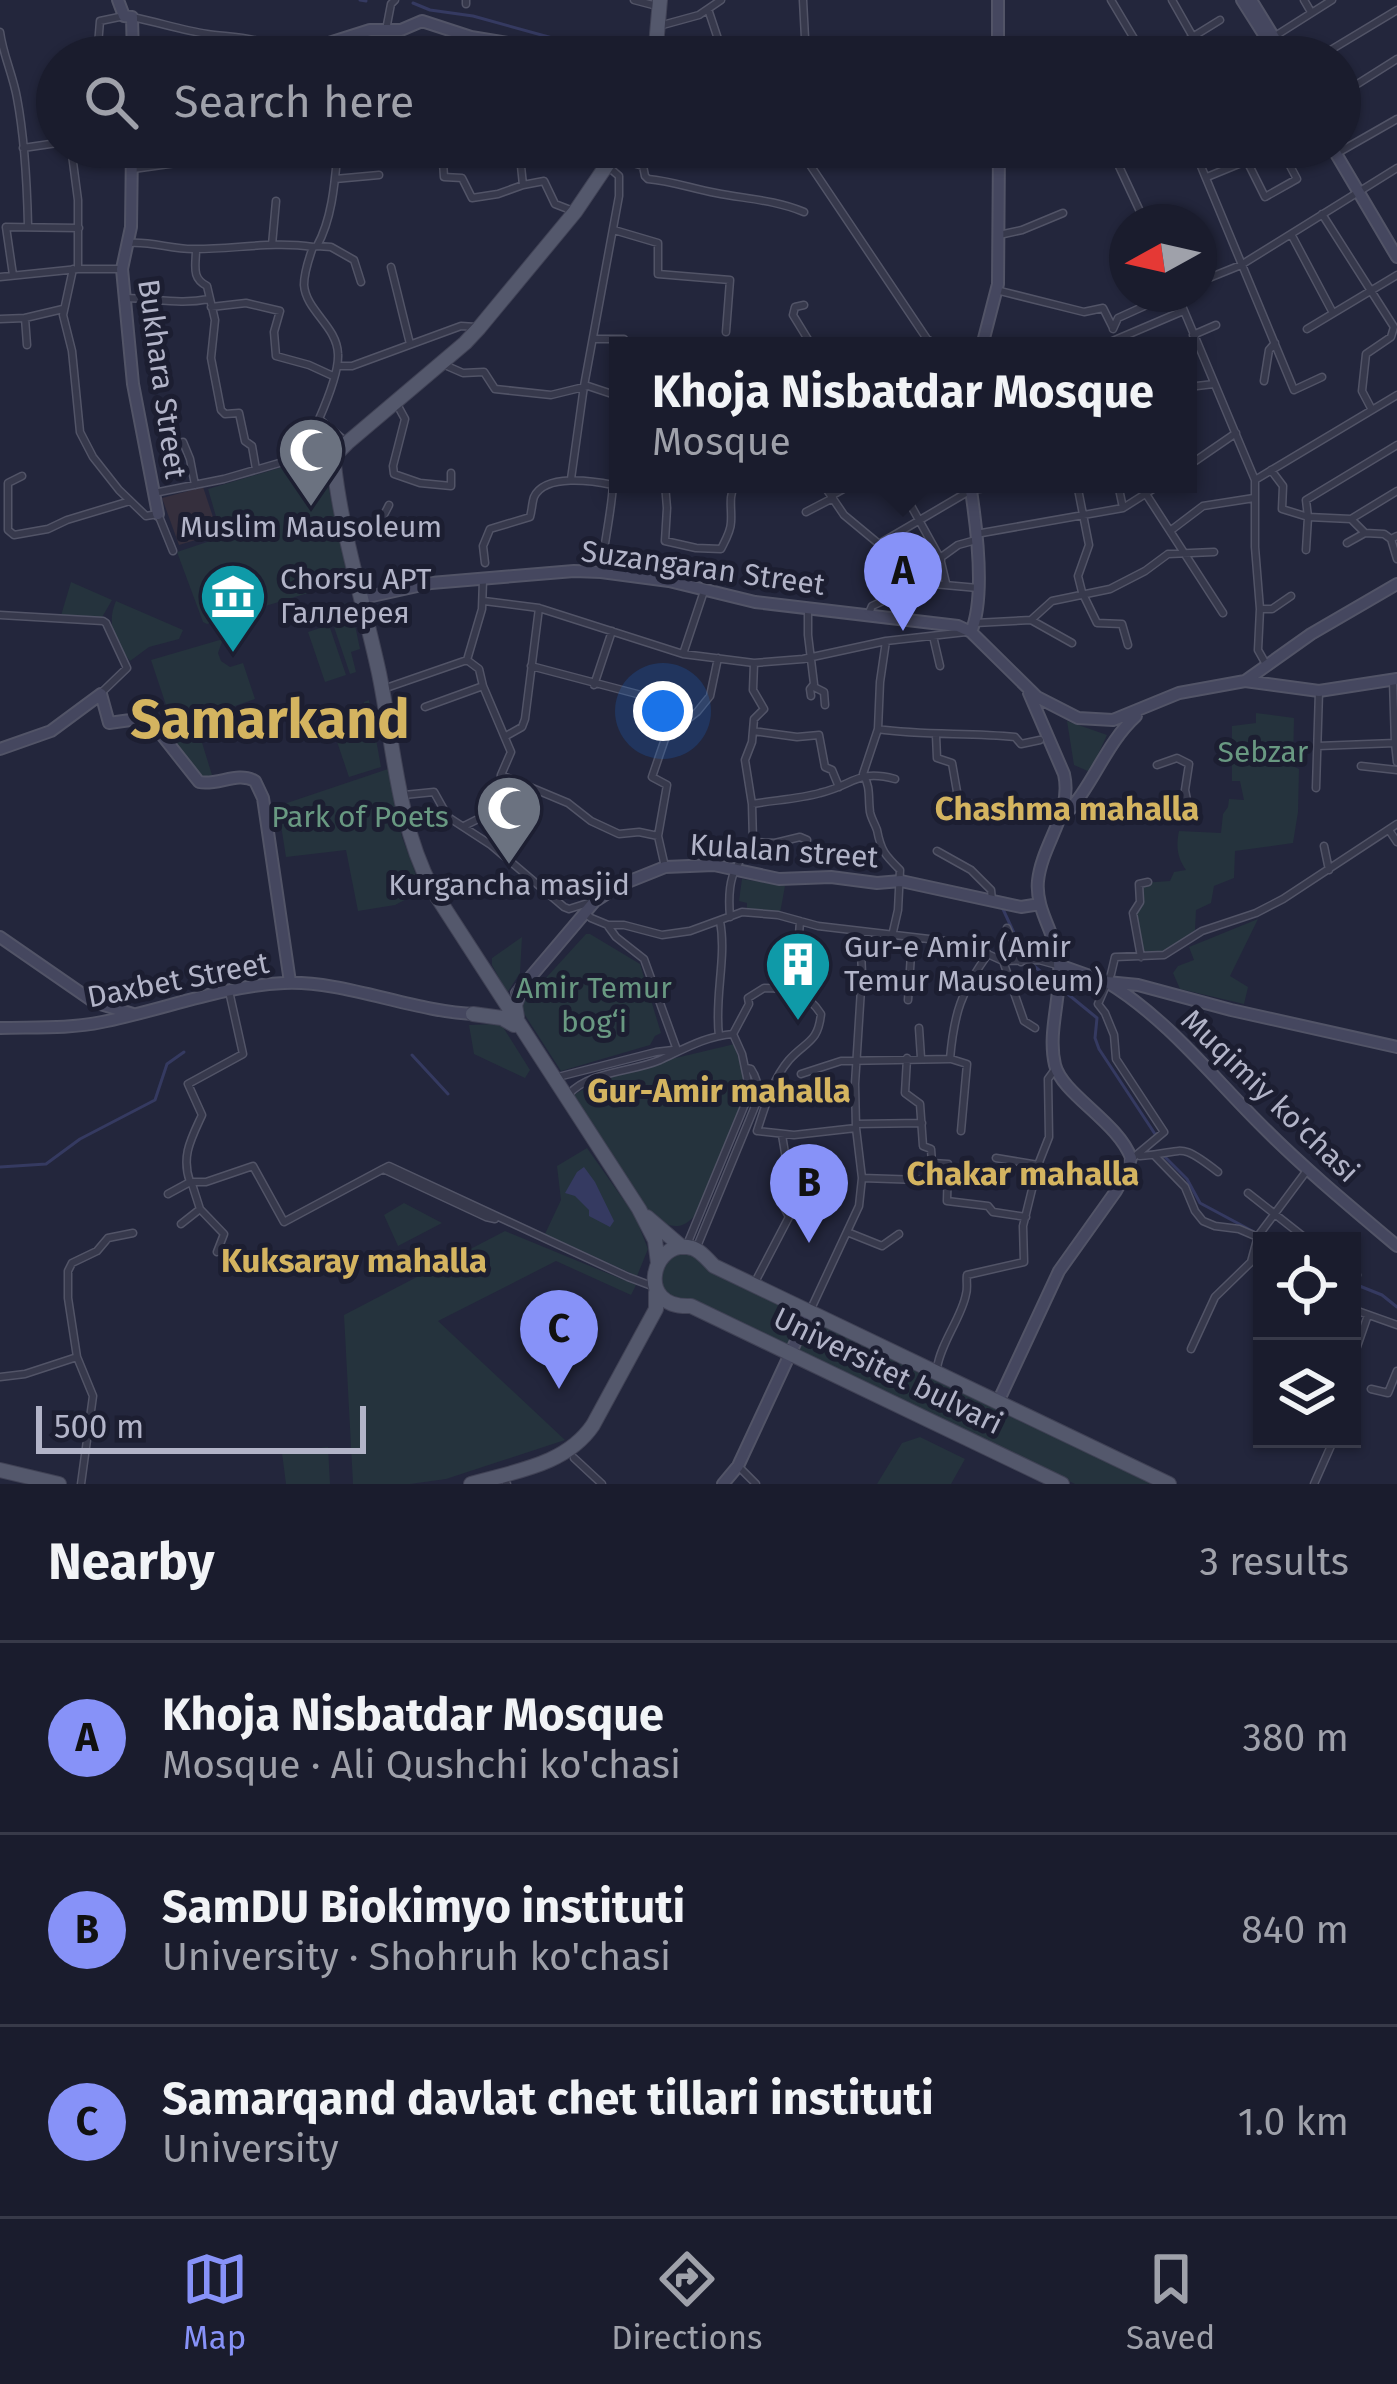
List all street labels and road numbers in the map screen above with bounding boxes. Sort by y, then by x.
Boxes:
street label: Bukhara Street [130,277,194,481]
street label: Suzangaran Street [579,533,827,603]
street label: Kulalan street [688,826,880,876]
street label: Daxbet Street [84,945,272,1015]
street label: Muqimiy ko'chasi [1174,1002,1366,1190]
street label: Universitet bulvari [768,1300,1008,1442]

